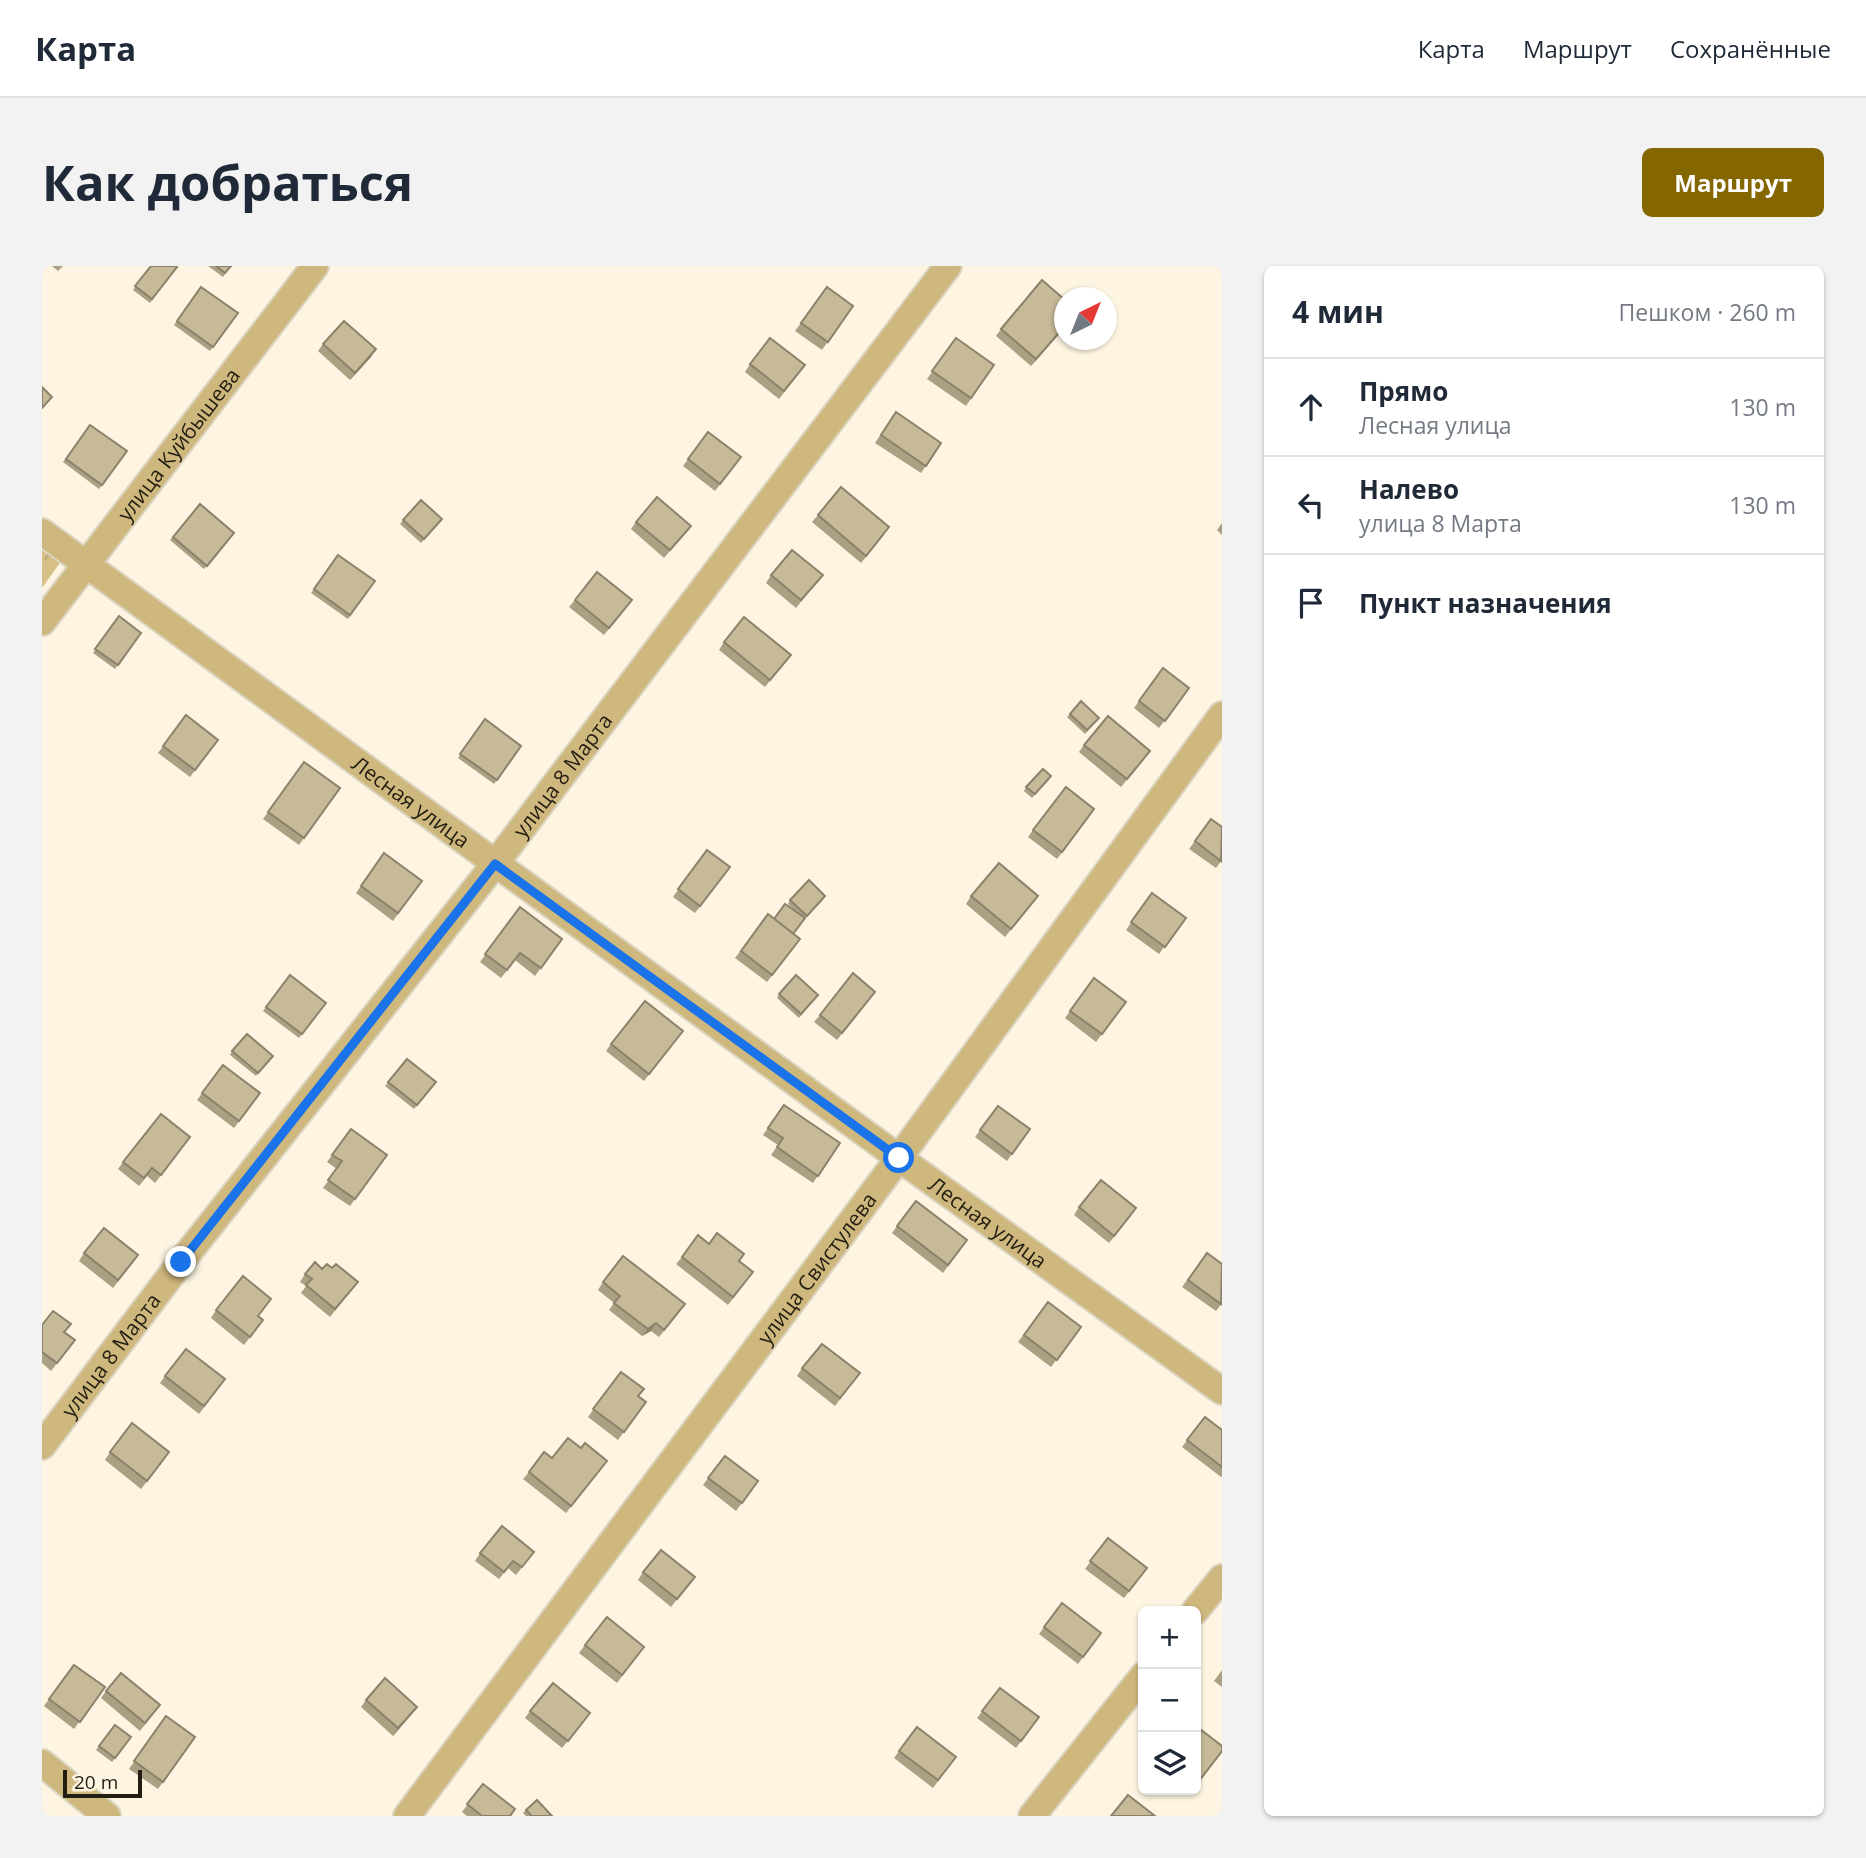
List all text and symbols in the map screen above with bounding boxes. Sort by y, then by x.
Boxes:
text: Карта [35,26,136,71]
text: Карта [1418,32,1485,65]
text: Маршрут [1523,32,1632,65]
text: Сохранённые [1670,32,1831,65]
button: Маршрут [1642,148,1824,217]
text: Как добраться [42,149,413,215]
north arrow [1054,287,1117,350]
text: 4 мин [1292,291,1384,332]
text: Пешком · 260 m [1619,296,1796,328]
street label: улица Куйбышева [111,362,246,526]
text: Прямо [1359,373,1448,409]
icon: ahead [1292,388,1330,426]
text: 130 m [1729,391,1796,423]
text: Лесная улица [1359,409,1512,441]
text: Налево [1359,471,1459,507]
icon: left [1292,486,1330,524]
text: 130 m [1729,489,1796,521]
text: улица 8 Марта [1359,507,1522,539]
icon: arrive [1292,584,1330,622]
text: Пункт назначения [1359,585,1612,621]
street label: улица 8 Марта [506,707,618,843]
street label: Лесная улица [346,749,476,854]
route start [883,1142,914,1173]
street label: Лесная улица [923,1170,1053,1274]
street label: улица Свистулева [751,1187,883,1350]
route end [165,1246,196,1277]
street label: улица 8 Марта [55,1287,167,1423]
map controls [1138,1606,1201,1795]
button: + [1138,1606,1201,1669]
button: − [1138,1669,1201,1732]
button: layers [1138,1732,1201,1795]
scale bar [63,1767,142,1799]
text: 20 m [74,1769,118,1795]

